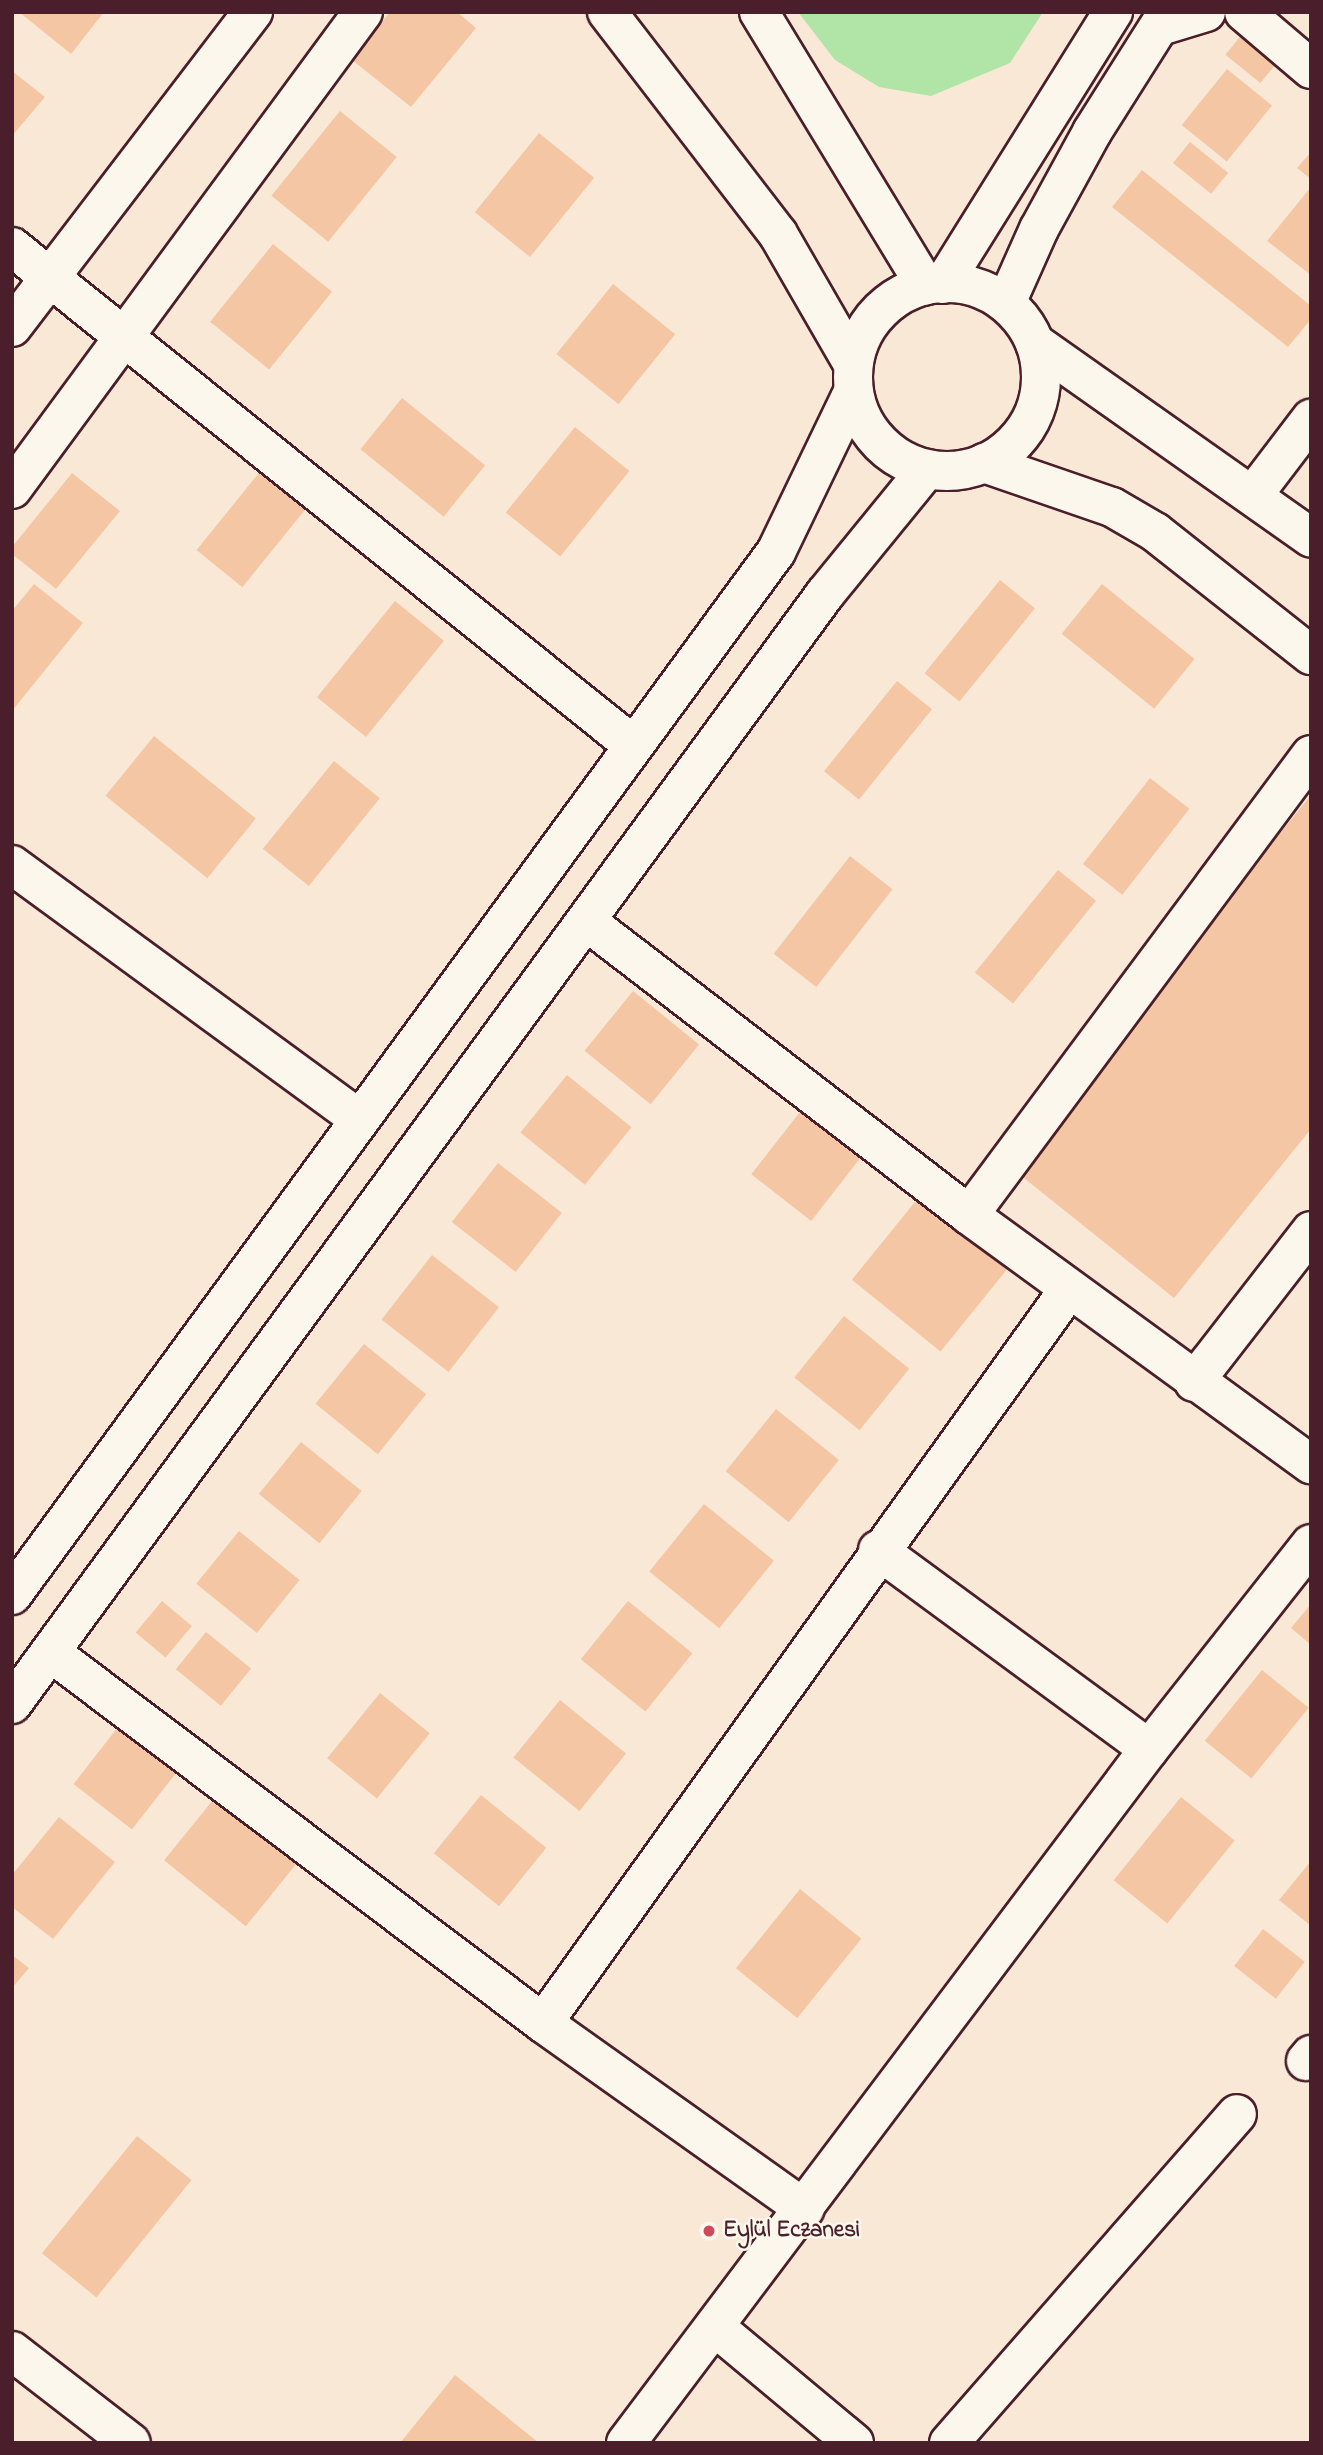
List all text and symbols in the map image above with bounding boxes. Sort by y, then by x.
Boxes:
place label: Eylül Eczanesi [723,2217,860,2245]
marker: Eylül Eczanesi [701,2223,717,2239]

